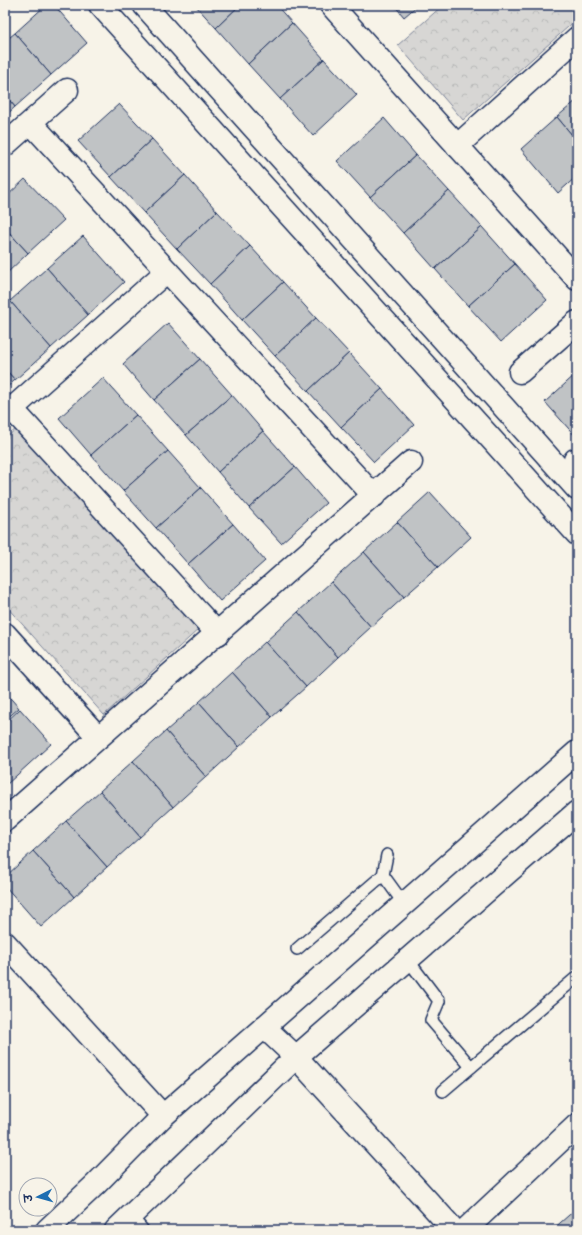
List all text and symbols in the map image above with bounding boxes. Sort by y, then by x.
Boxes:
north arrow [18,1177,58,1217]
text: उ [22,1192,36,1203]

